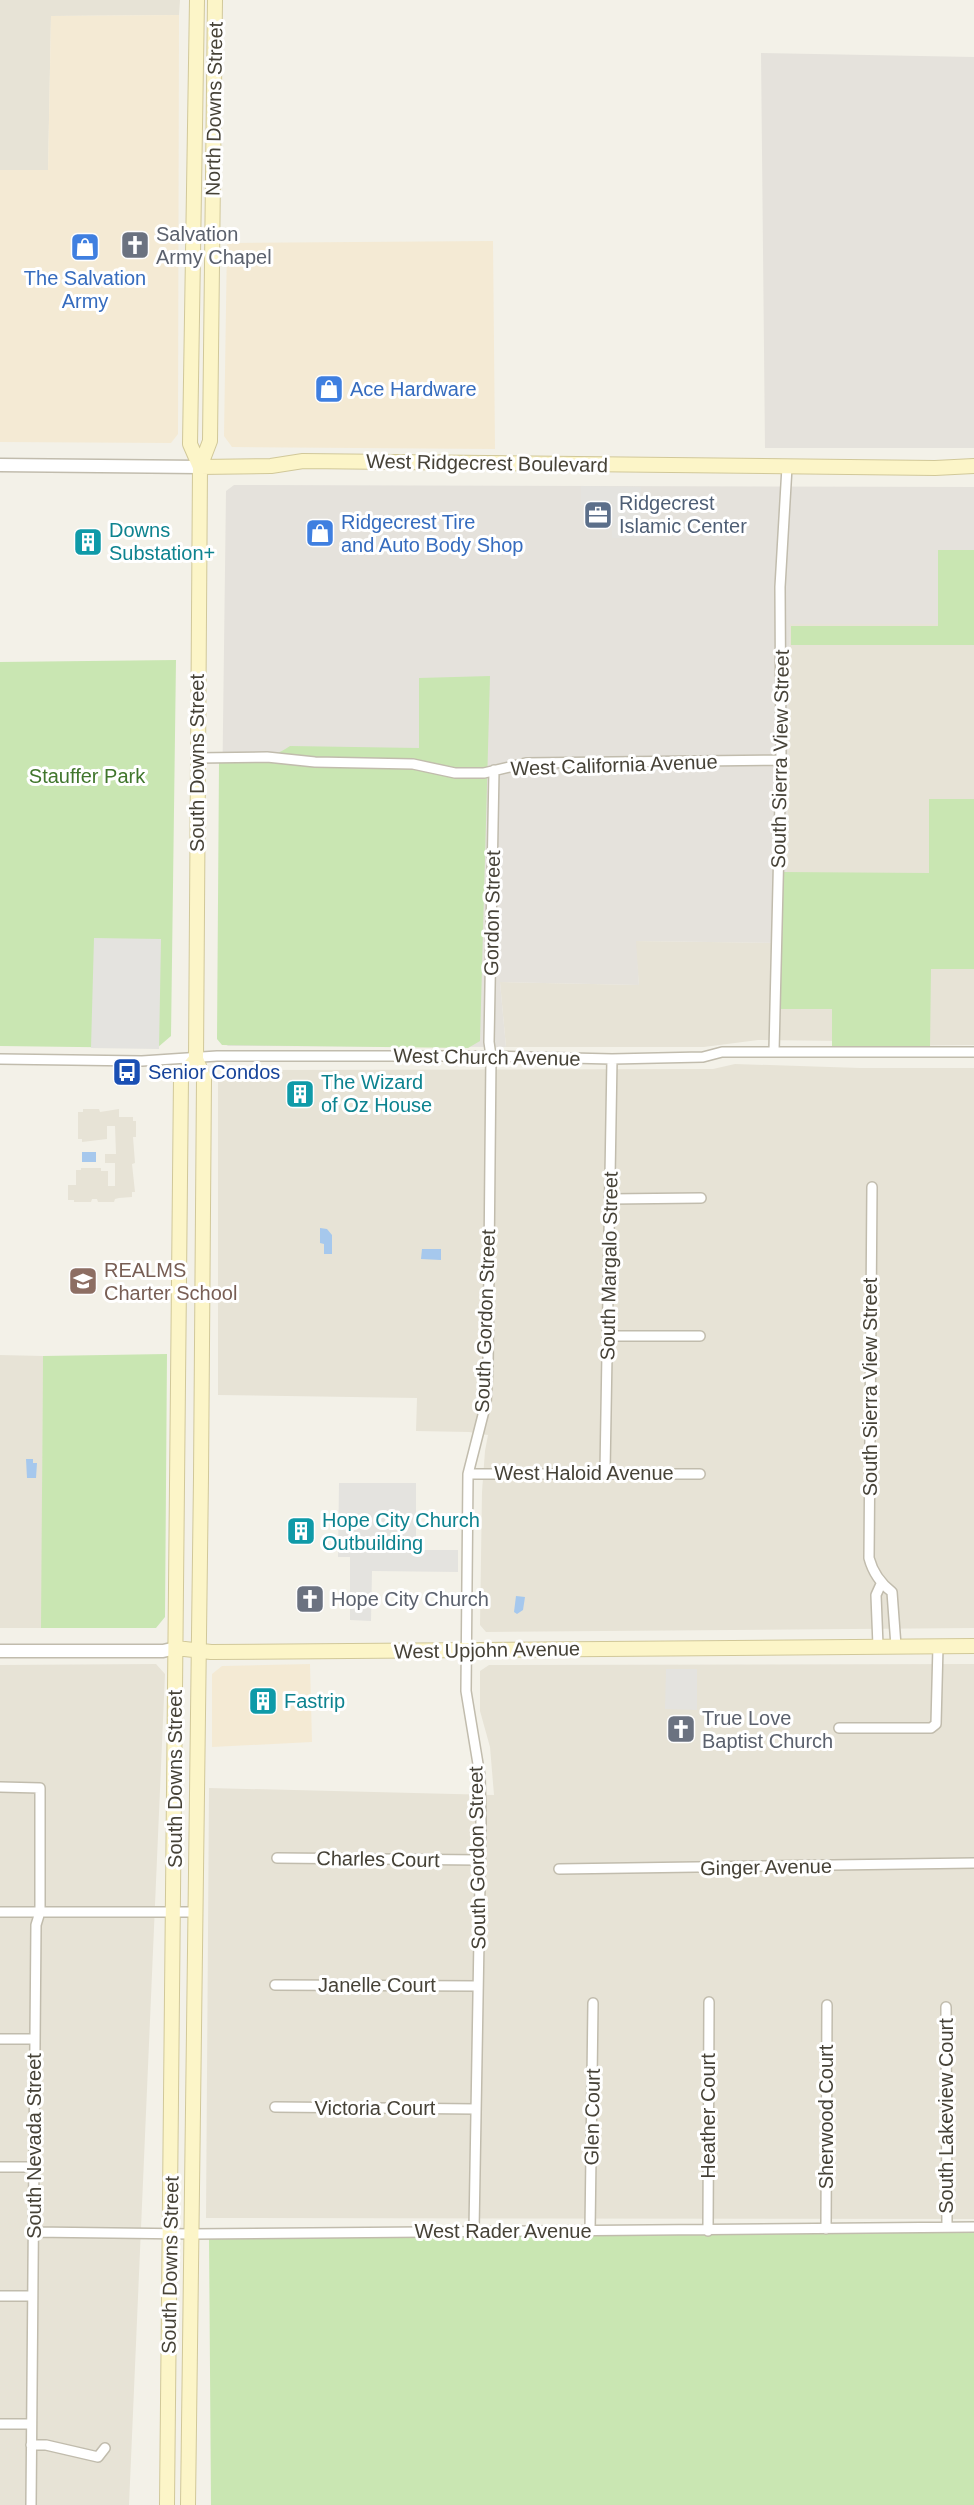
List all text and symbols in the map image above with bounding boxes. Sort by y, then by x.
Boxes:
street label: North Downs Street [201,21,227,196]
place label: Salvation Army Chapel [156,223,272,268]
church icon: Salvation Army Chapel [119,229,151,261]
shop icon: The Salvation Army [69,231,101,263]
place label: The Salvation Army [24,267,146,312]
shop icon: Ace Hardware [313,373,345,405]
place label: Ace Hardware [350,378,477,400]
street label: West Ridgecrest Boulevard [366,450,608,476]
place label: Ridgecrest Islamic Center [619,492,747,537]
office icon: Ridgecrest Islamic Center [582,499,614,531]
place label: Ridgecrest Tire and Auto Body Shop [341,511,523,556]
shop icon: Ridgecrest Tire and Auto Body Shop [304,517,336,549]
place label: Downs Substation+ [109,519,215,564]
building icon: Downs Substation+ [72,526,104,558]
street label: South Sierra View Street [767,649,793,868]
street label: South Downs Street [186,674,208,852]
street label: West California Avenue [510,750,718,780]
park label: Stauffer Park [29,765,146,787]
street label: Gordon Street [480,850,504,976]
street label: West Church Avenue [393,1044,581,1070]
bus stop icon: Senior Condos [111,1056,143,1088]
place label: Senior Condos [148,1061,280,1083]
place label: The Wizard of Oz House [321,1071,432,1116]
building icon: The Wizard of Oz House [284,1078,316,1110]
street label: South Margalo Street [596,1171,622,1361]
street label: South Gordon Street [471,1229,499,1413]
place label: REALMS Charter School [104,1259,237,1304]
school or university icon: REALMS Charter School [67,1265,99,1297]
street label: South Sierra View Street [859,1277,881,1496]
street label: West Haloid Avenue [494,1462,674,1484]
place label: Hope City Church Outbuilding [322,1509,480,1554]
building icon: Hope City Church Outbuilding [285,1515,317,1547]
church icon: Hope City Church [294,1583,326,1615]
place label: Hope City Church [331,1588,489,1610]
street label: West Upjohn Avenue [394,1637,580,1663]
building icon: Fastrip [247,1685,279,1717]
street label: South Downs Street [164,1690,186,1868]
place label: Fastrip [284,1690,345,1712]
place label: True Love Baptist Church [702,1707,833,1752]
church icon: True Love Baptist Church [665,1713,697,1745]
street label: South Gordon Street [464,1766,490,1950]
street label: Charles Court [316,1847,440,1871]
street label: Ginger Avenue [700,1855,832,1879]
street label: Janelle Court [318,1974,436,1996]
street label: South Lakeview Court [935,2018,957,2214]
street label: Sherwood Court [815,2044,837,2189]
street label: South Nevada Street [23,2053,45,2239]
street label: Heather Court [697,2053,719,2179]
street label: Glen Court [580,2068,604,2166]
street label: Victoria Court [315,2097,436,2119]
street label: South Downs Street [157,2175,183,2354]
street label: West Rader Avenue [414,2220,592,2242]

